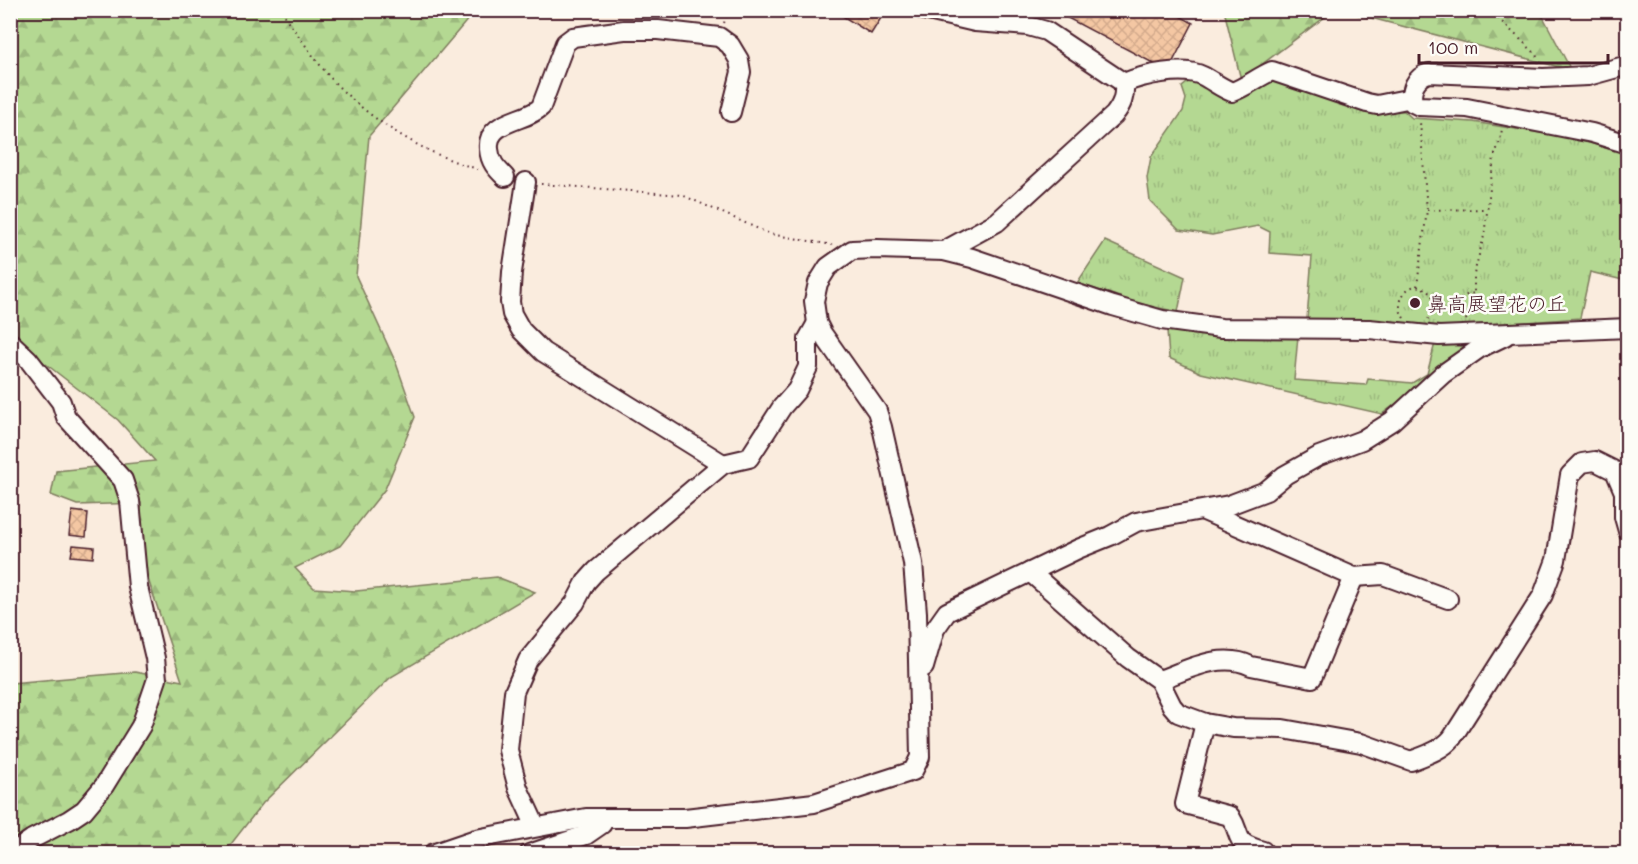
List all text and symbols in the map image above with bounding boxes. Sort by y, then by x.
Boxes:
scale bar [1419,27,1608,65]
text: 100 m [1428,35,1478,59]
place label: 鼻高展望花の丘 [1427,290,1567,316]
marker: 鼻高展望花の丘 [1408,296,1422,310]

